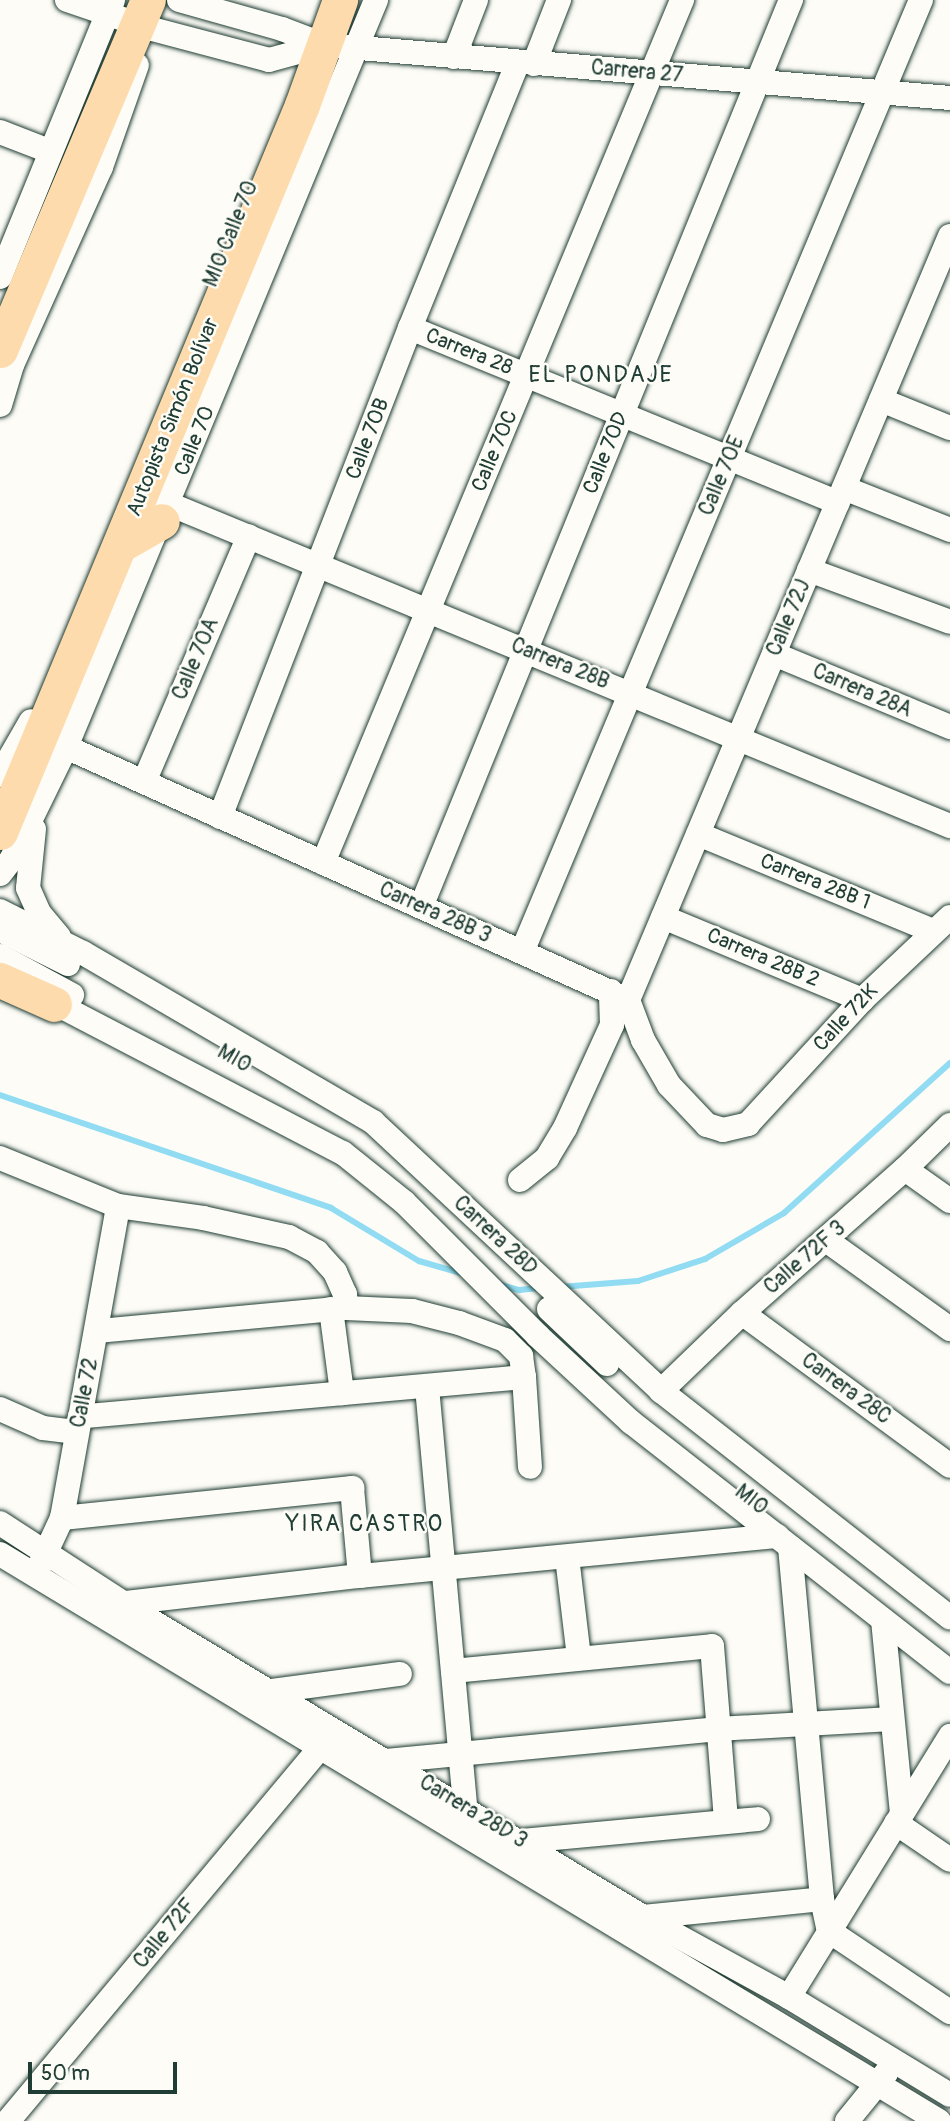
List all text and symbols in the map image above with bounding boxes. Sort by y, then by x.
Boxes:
street label: Carrera 27 [590,55,684,89]
street label: MIO Calle 70 [198,177,264,291]
street label: Autopista Simón Bolívar [122,314,224,520]
street label: Carrera 28 [422,323,516,381]
district label: EL PONDAJE [530,361,672,389]
street label: Calle 70B [341,395,395,483]
street label: Calle 70 [170,402,220,480]
street label: Calle 70C [467,406,523,496]
street label: Calle 70D [578,408,634,498]
street label: Calle 70E [694,432,750,520]
street label: Calle 72J [762,576,816,660]
street label: Calle 70A [167,614,225,704]
street label: Carrera 28B [507,633,613,695]
street label: Carrera 28A [809,659,915,723]
street label: Carrera 28B 1 [756,849,874,915]
street label: Carrera 28B 3 [375,877,495,949]
street label: Carrera 28B 2 [703,923,823,993]
street label: Calle 72K [808,979,884,1057]
street label: MIO [213,1039,255,1079]
street label: Carrera 28D [448,1191,542,1281]
street label: Calle 72F 3 [759,1216,851,1300]
street label: Carrera 28C [796,1348,896,1430]
street label: Calle 72 [66,1356,104,1430]
street label: MIO [730,1479,772,1521]
district label: YIRA CASTRO [287,1510,443,1538]
street label: Carrera 28D 3 [415,1770,531,1854]
street label: Calle 72F [129,1894,201,1974]
scale bar [32,2048,180,2092]
text: 50 m [41,2060,90,2087]

